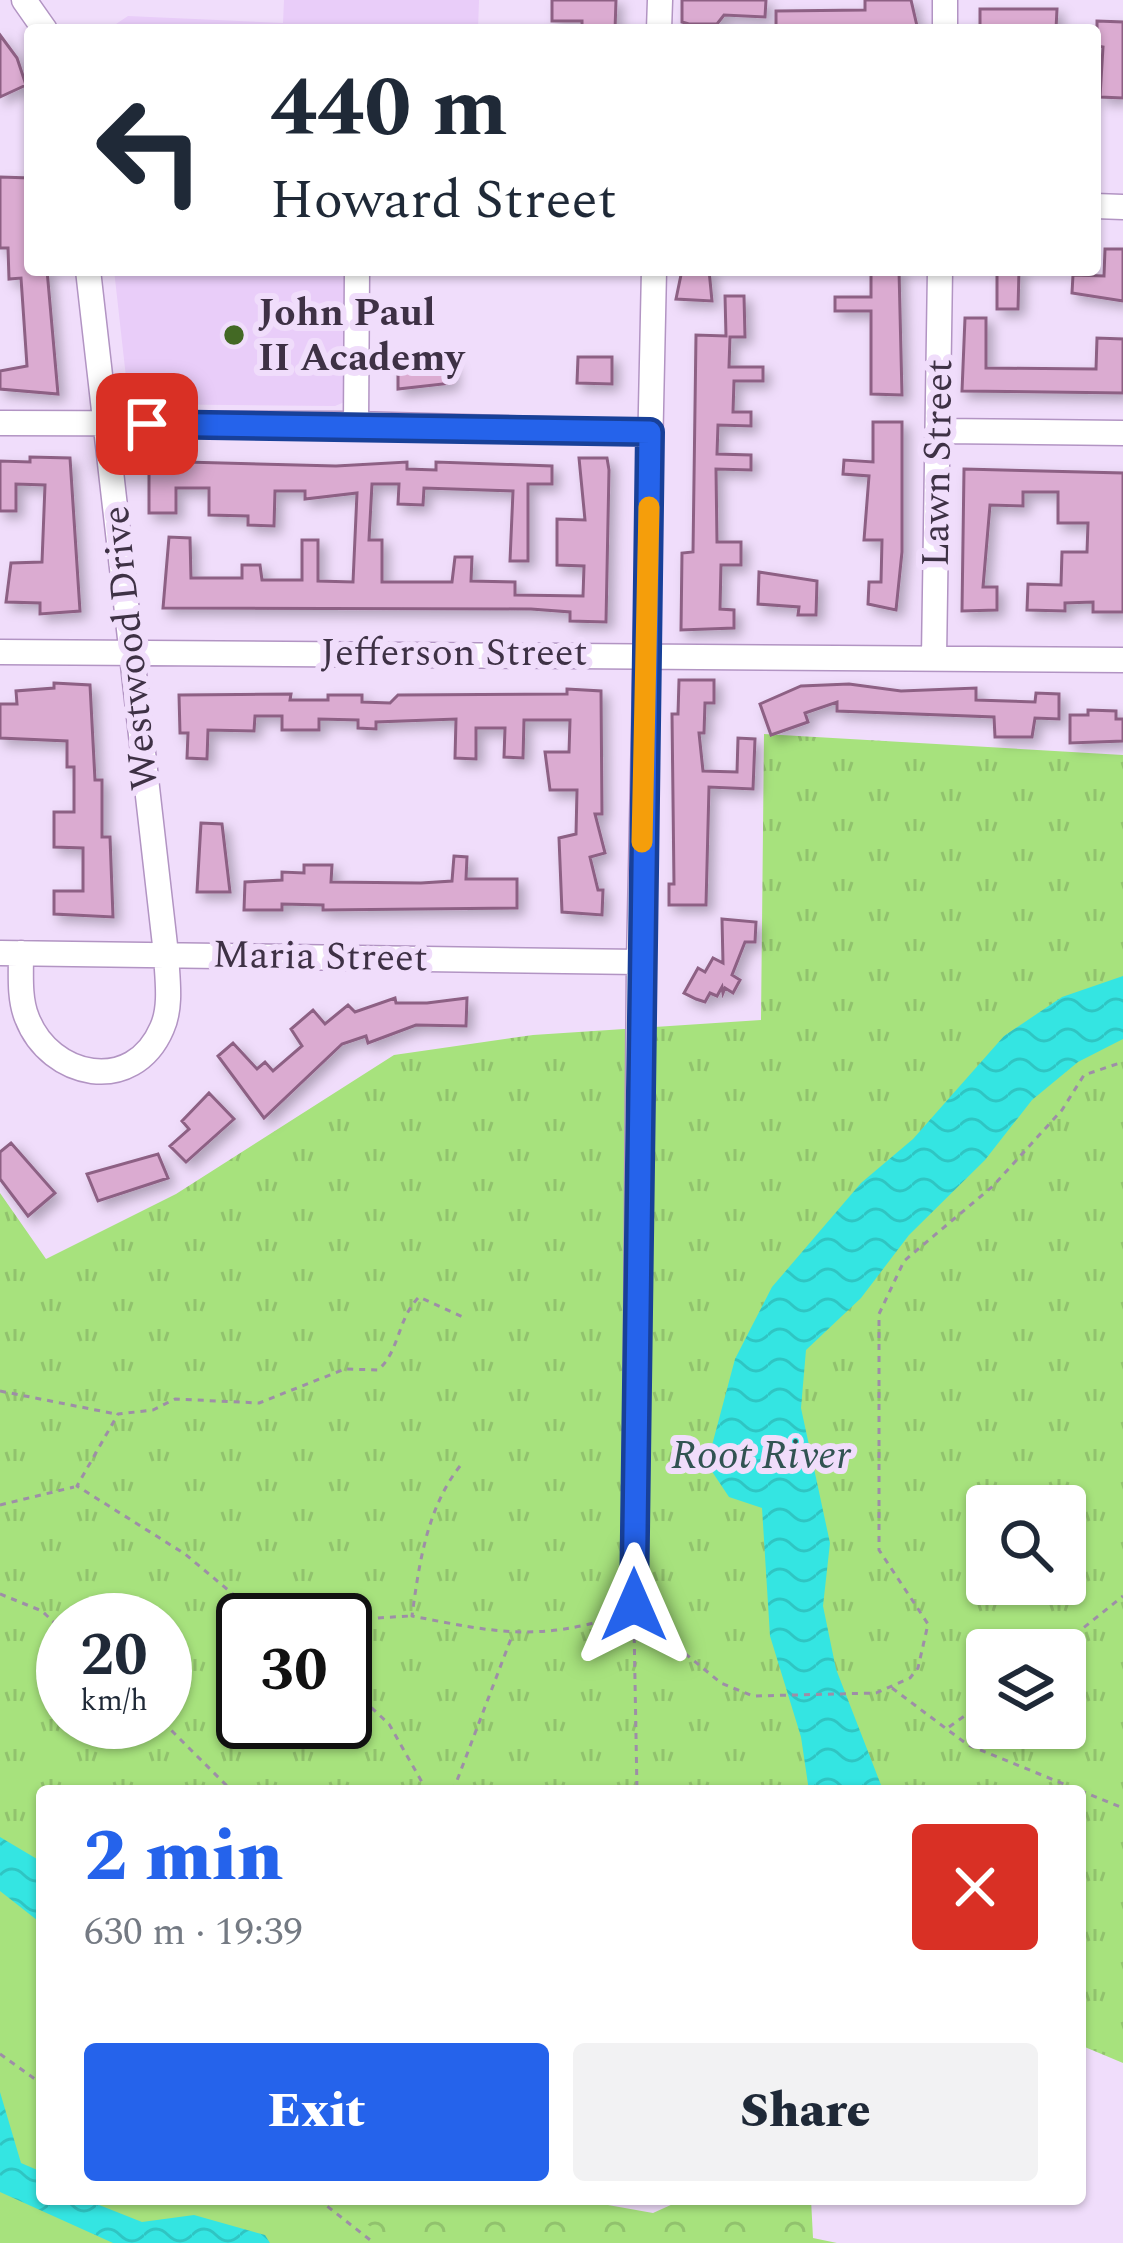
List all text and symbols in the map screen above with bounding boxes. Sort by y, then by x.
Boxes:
text: 440 m [270,45,508,173]
icon: left [72,72,228,228]
text: Howard Street [270,160,617,242]
place label: John Paul II Academy [258,284,465,388]
marker: John Paul II Academy [221,322,247,348]
street label: Lawn Street [907,359,969,567]
pin [96,373,198,475]
icon: arrive [114,391,180,457]
street label: Westwood Drive [87,503,175,793]
street label: Jefferson Street [320,624,588,683]
street label: Maria Street [212,926,428,988]
water label: Root River [671,1424,851,1487]
map controls [966,1485,1086,1749]
button: search [966,1485,1086,1605]
position arrow [571,1542,697,1668]
speed limit sign: 30 [216,1593,372,1749]
text: 20 [80,1610,148,1702]
button: layers [966,1629,1086,1749]
text: km/h [80,1678,148,1724]
text: 2 min [84,1803,283,1912]
button: close [912,1824,1038,1950]
text: 630 m · 19:39 [84,1903,303,1962]
button: Exit [84,2043,549,2181]
button: Share [573,2043,1038,2181]

